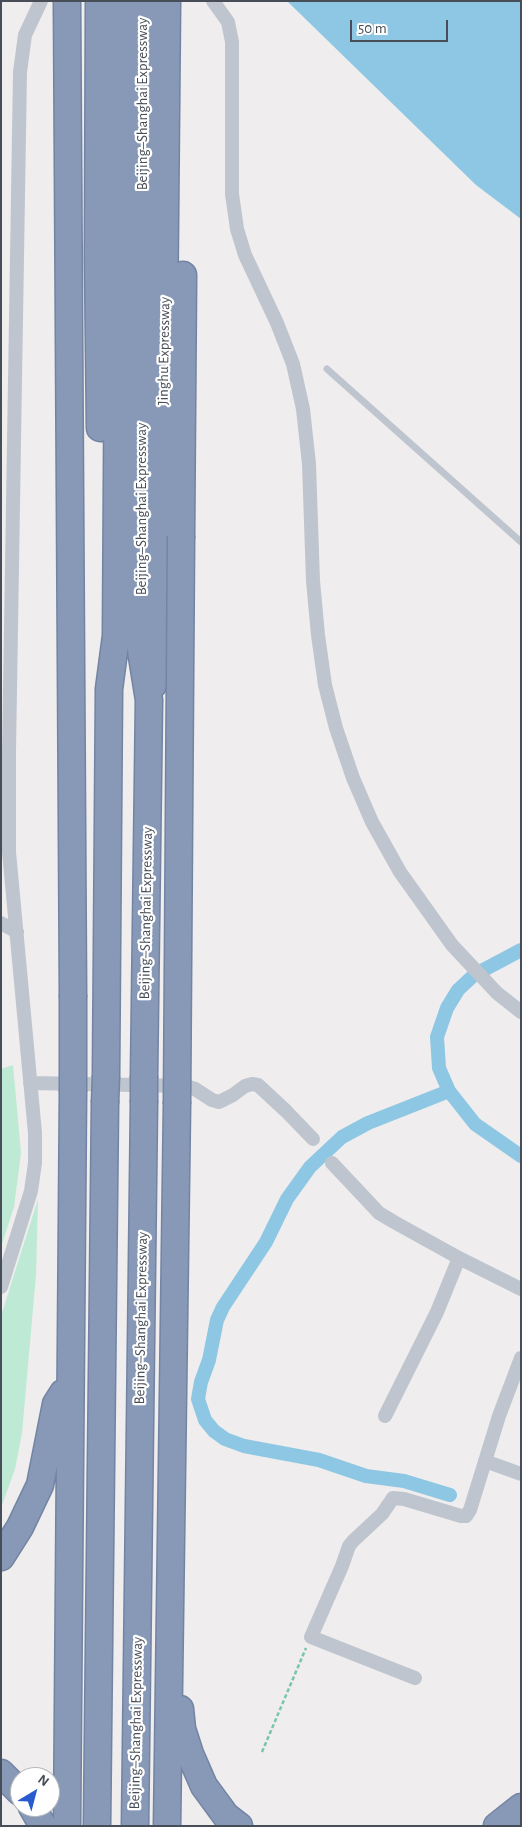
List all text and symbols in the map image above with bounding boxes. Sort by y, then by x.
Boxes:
scale bar [352,10,450,42]
street label: Beijing–Shanghai Expressway [133,18,151,190]
text: 50 m [358,21,387,36]
street label: Jinghu Expressway [154,297,174,405]
street label: Beijing–Shanghai Expressway [132,423,150,595]
street label: Beijing–Shanghai Expressway [135,826,157,1000]
street label: Beijing–Shanghai Expressway [130,1231,152,1405]
street label: Beijing–Shanghai Expressway [125,1636,147,1810]
north arrow [10,1767,60,1817]
text: N [35,1772,52,1789]

